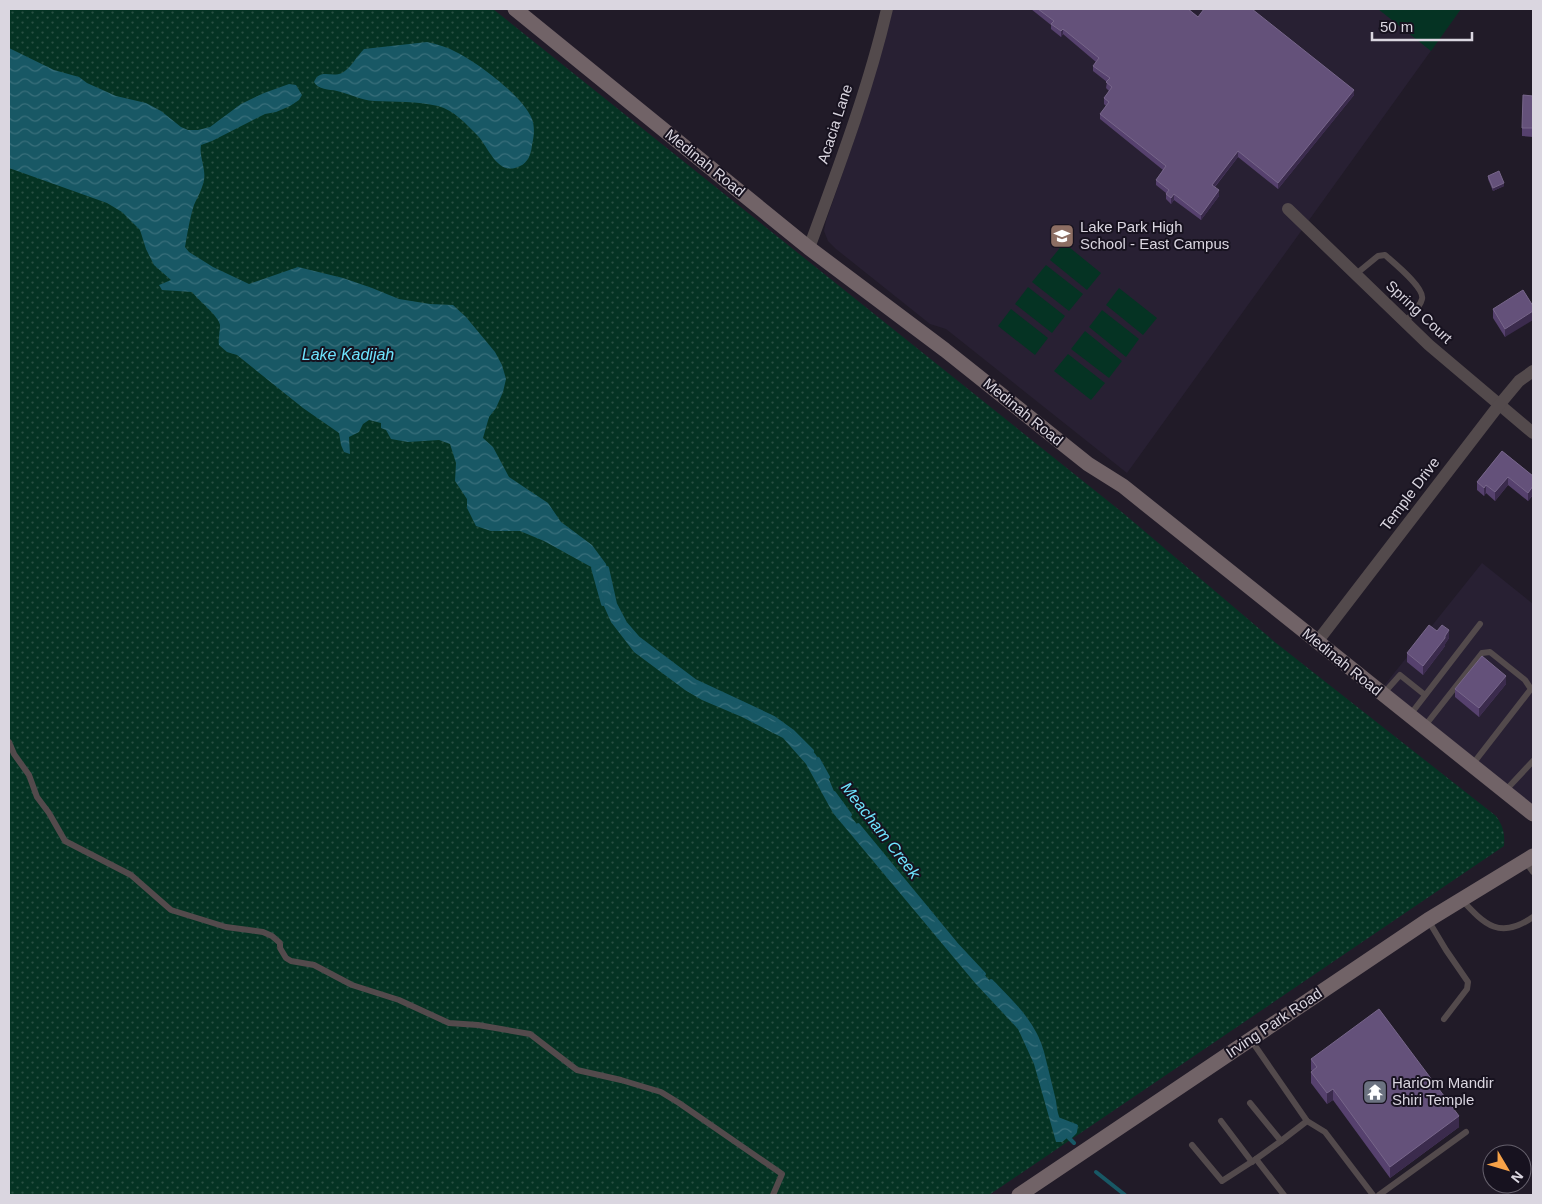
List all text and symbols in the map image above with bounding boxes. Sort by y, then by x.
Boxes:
scale bar [1372,10,1472,42]
text: 50 m [1380,18,1413,35]
street label: Acacia Lane [814,82,855,166]
street label: Medinah Road [662,125,749,200]
place label: Lake Park High School - East Campus [1080,218,1229,252]
school or university icon: Lake Park High School - East Campus [1049,223,1075,249]
street label: Spring Court [1383,277,1457,347]
water label: Lake Kadijah [302,346,394,363]
street label: Medinah Road [980,374,1067,449]
street label: Temple Drive [1376,454,1443,534]
street label: Medinah Road [1299,624,1386,699]
water label: Meacham Creek [838,779,924,883]
street label: Irving Park Road [1223,984,1325,1061]
place label: HariOm Mandir Shiri Temple [1392,1074,1494,1108]
temple icon: HariOm Mandir Shiri Temple [1362,1079,1388,1105]
north arrow [1482,1144,1532,1194]
text: N [1508,1168,1527,1186]

